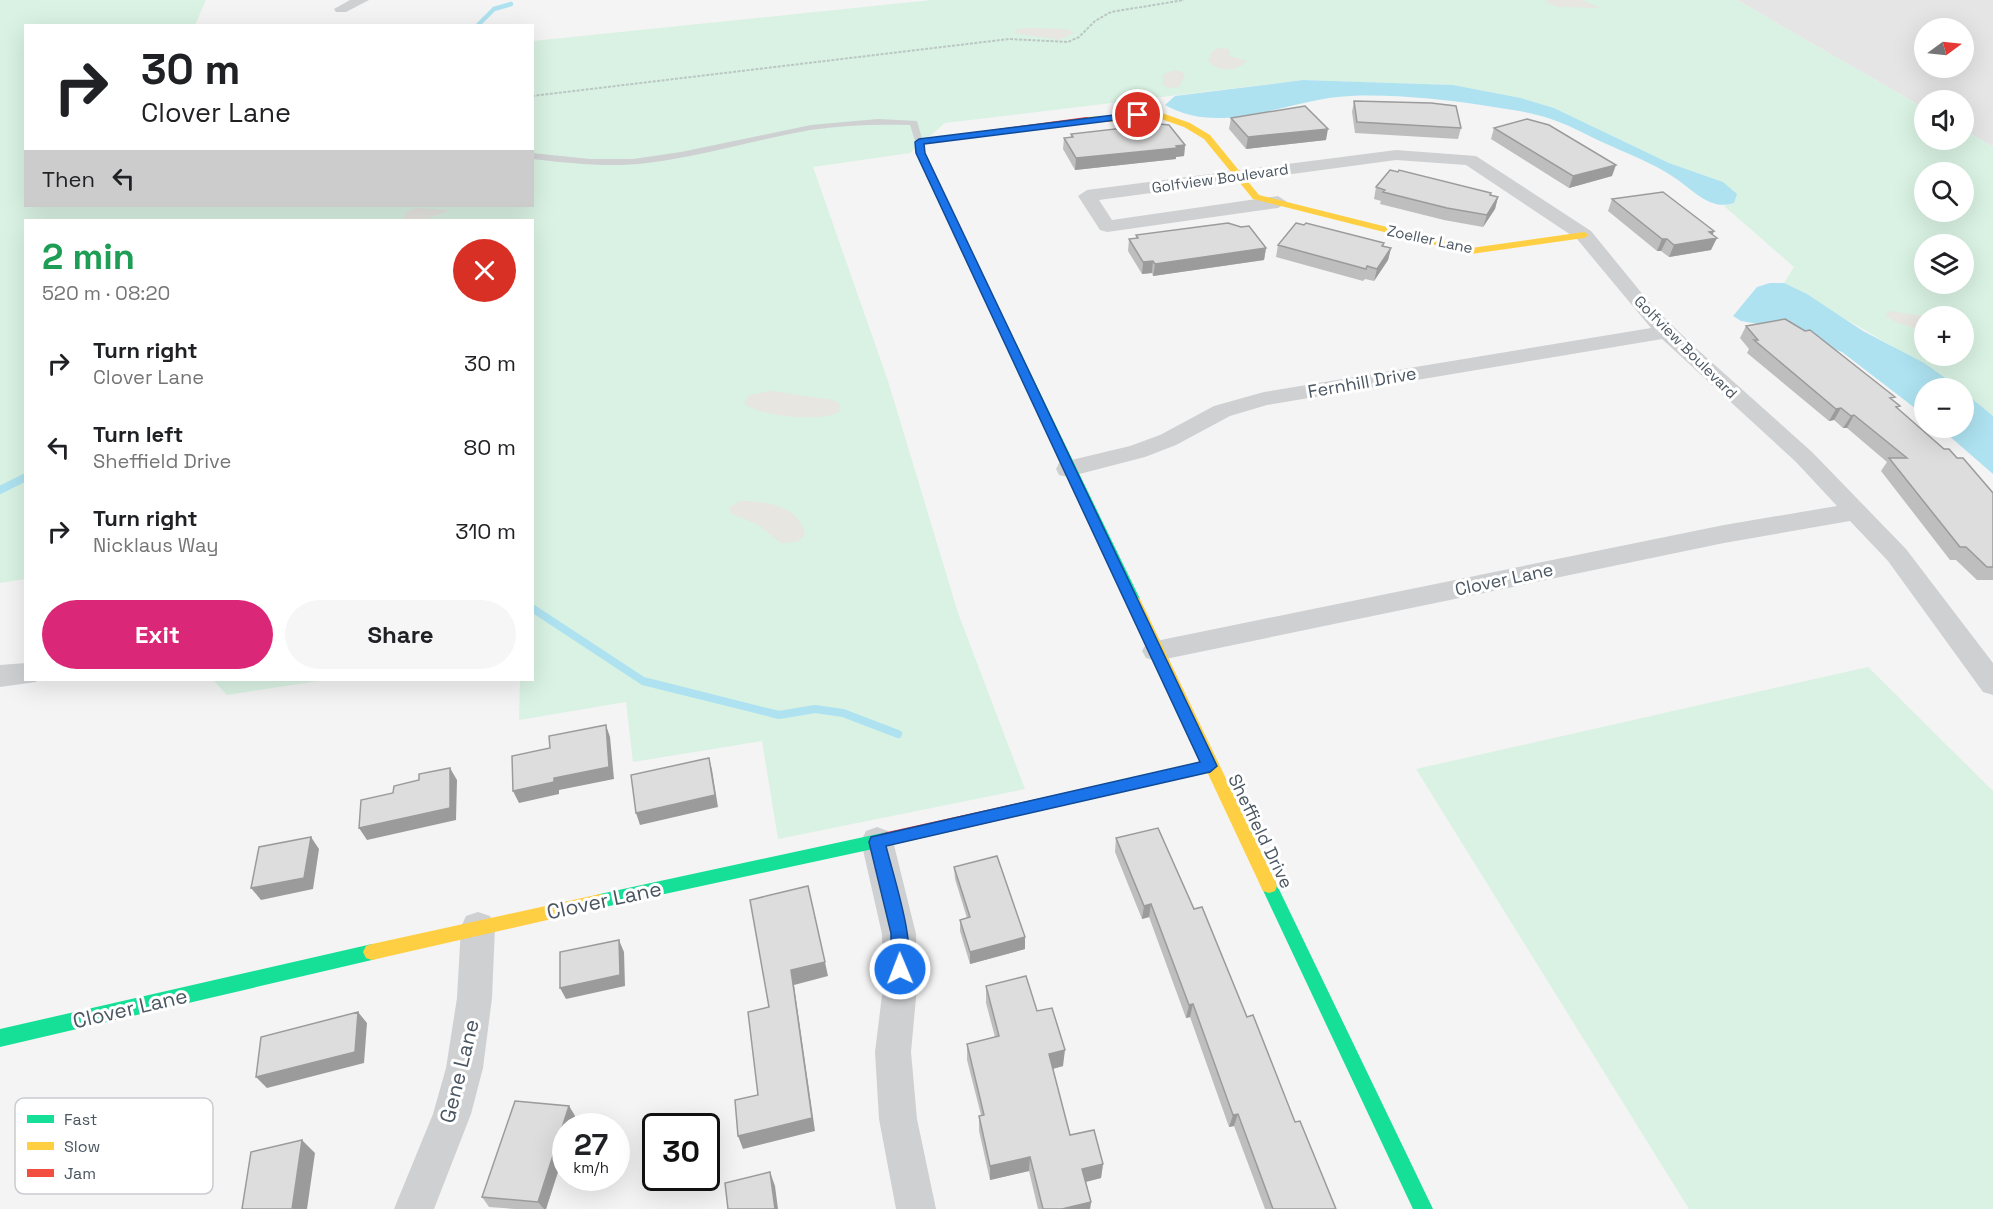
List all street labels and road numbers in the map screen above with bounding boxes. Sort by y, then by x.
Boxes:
street label: Golfview Boulevard [1150,159,1290,197]
street label: Zoeller Lane [1385,221,1475,257]
street label: Golfview Boulevard [1630,291,1742,403]
street label: Fernhill Drive [1306,361,1418,403]
street label: Clover Lane [1453,557,1555,601]
street label: Sheffield Drive [1223,770,1299,892]
street label: Clover Lane [544,875,664,925]
street label: Clover Lane [70,982,190,1034]
street label: Gene Lane [433,1016,485,1126]

